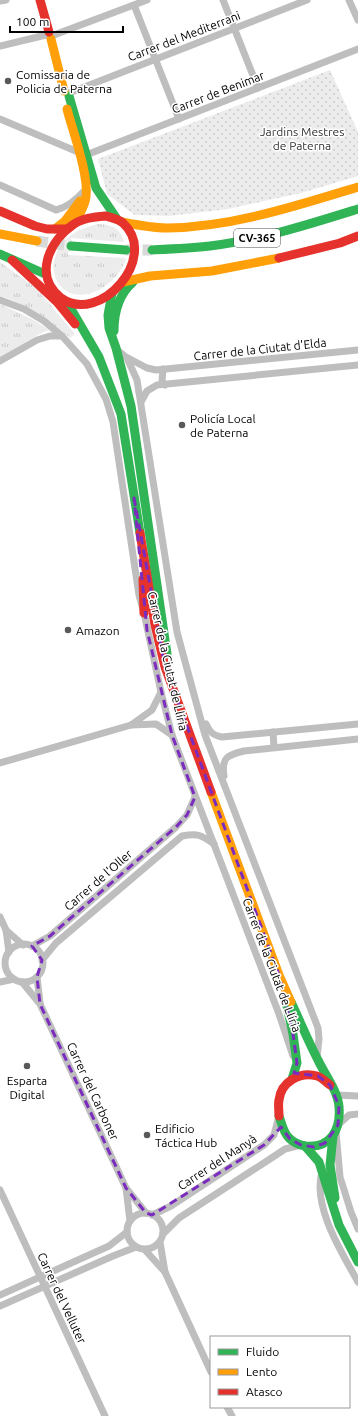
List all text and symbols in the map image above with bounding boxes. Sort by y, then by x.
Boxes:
scale bar [10,8,123,34]
street label: Carrer del Mediterrani [126,9,242,63]
text: 100 m [16,15,49,28]
place label: Comissaria de Policia de Paterna [16,68,112,95]
street label: Carrer de Benimar [170,68,266,116]
marker: Comissaria de Policia de Paterna [3,76,13,86]
park label: Jardins Mestres de Paterna [260,125,344,152]
road number: CV-365 [234,229,280,247]
street label: Carrer de la Ciutat d'Elda [193,336,327,362]
place label: Policía Local de Paterna [190,412,256,439]
marker: Policía Local de Paterna [177,420,187,430]
street label: Carrer de la Ciutat de Llíria [146,590,190,732]
place label: Amazon [76,624,120,637]
marker: Amazon [63,625,73,635]
street label: Carrer de l'Oller [61,847,135,913]
street label: Carrer de la Ciutat de Llíria [240,896,304,1034]
street label: Carrer del Carboner [65,1040,122,1142]
marker: Esparta Digital [22,1061,32,1071]
place label: Esparta Digital [7,1074,47,1101]
place label: Edificio Táctica Hub [155,1122,217,1149]
marker: Edificio Táctica Hub [142,1130,152,1140]
street label: Carrer del Manyà [175,1132,259,1192]
street label: Carrer del Velluter [35,1250,89,1346]
legend [210,1336,350,1408]
text: Fluido [246,1345,279,1358]
text: Lento [246,1365,277,1378]
text: Atasco [246,1385,282,1398]

